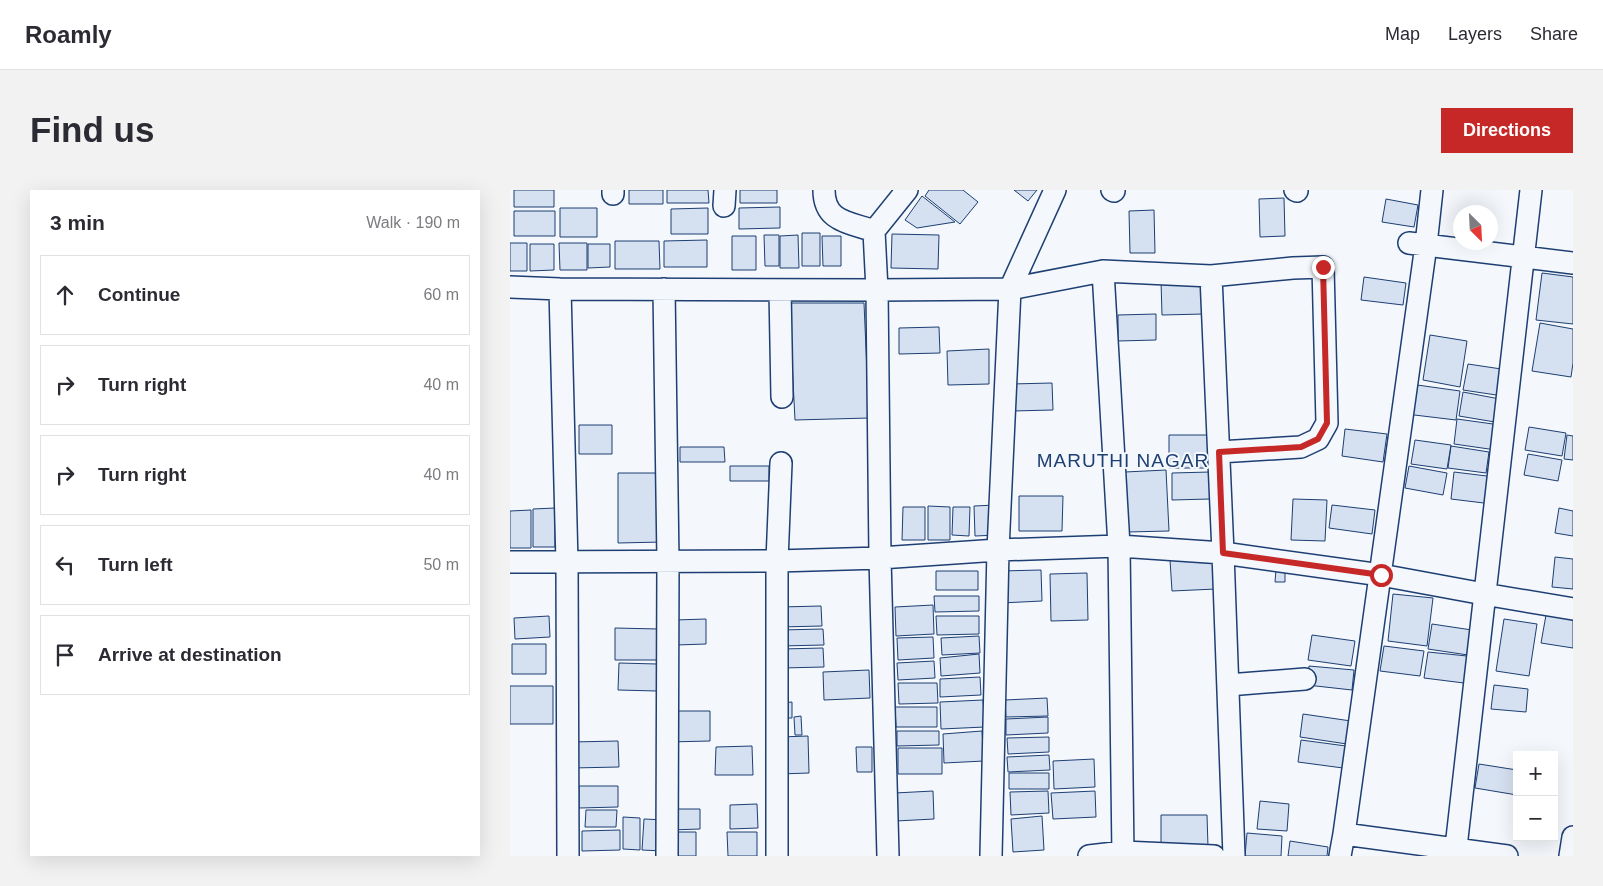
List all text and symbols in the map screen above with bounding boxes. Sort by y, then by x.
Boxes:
text: Roamly [25,21,112,48]
text: Map [1385,24,1420,44]
text: Layers [1448,24,1502,44]
text: Share [1530,24,1578,44]
button: Directions [1441,108,1573,153]
text: Find us [30,110,154,149]
north arrow [1453,205,1498,250]
text: 3 min [50,211,105,234]
text: Walk · 190 m [366,214,460,231]
route end [1312,256,1335,279]
icon: ahead [51,281,79,309]
text: Continue [98,284,180,305]
text: 60 m [423,286,459,303]
icon: right [51,371,79,399]
text: Turn right [98,374,186,395]
text: 40 m [423,376,459,393]
district label: MARUTHI NAGAR [1037,450,1209,471]
icon: right [51,461,79,489]
text: Turn right [98,464,186,485]
text: 40 m [423,466,459,483]
icon: left [51,551,79,579]
text: Turn left [98,554,173,575]
text: 50 m [423,556,459,573]
route start [1370,564,1393,587]
icon: arrive [51,641,79,669]
text: Arrive at destination [98,644,282,665]
map controls [1513,751,1558,841]
button: + [1513,751,1558,796]
button: − [1513,796,1558,841]

